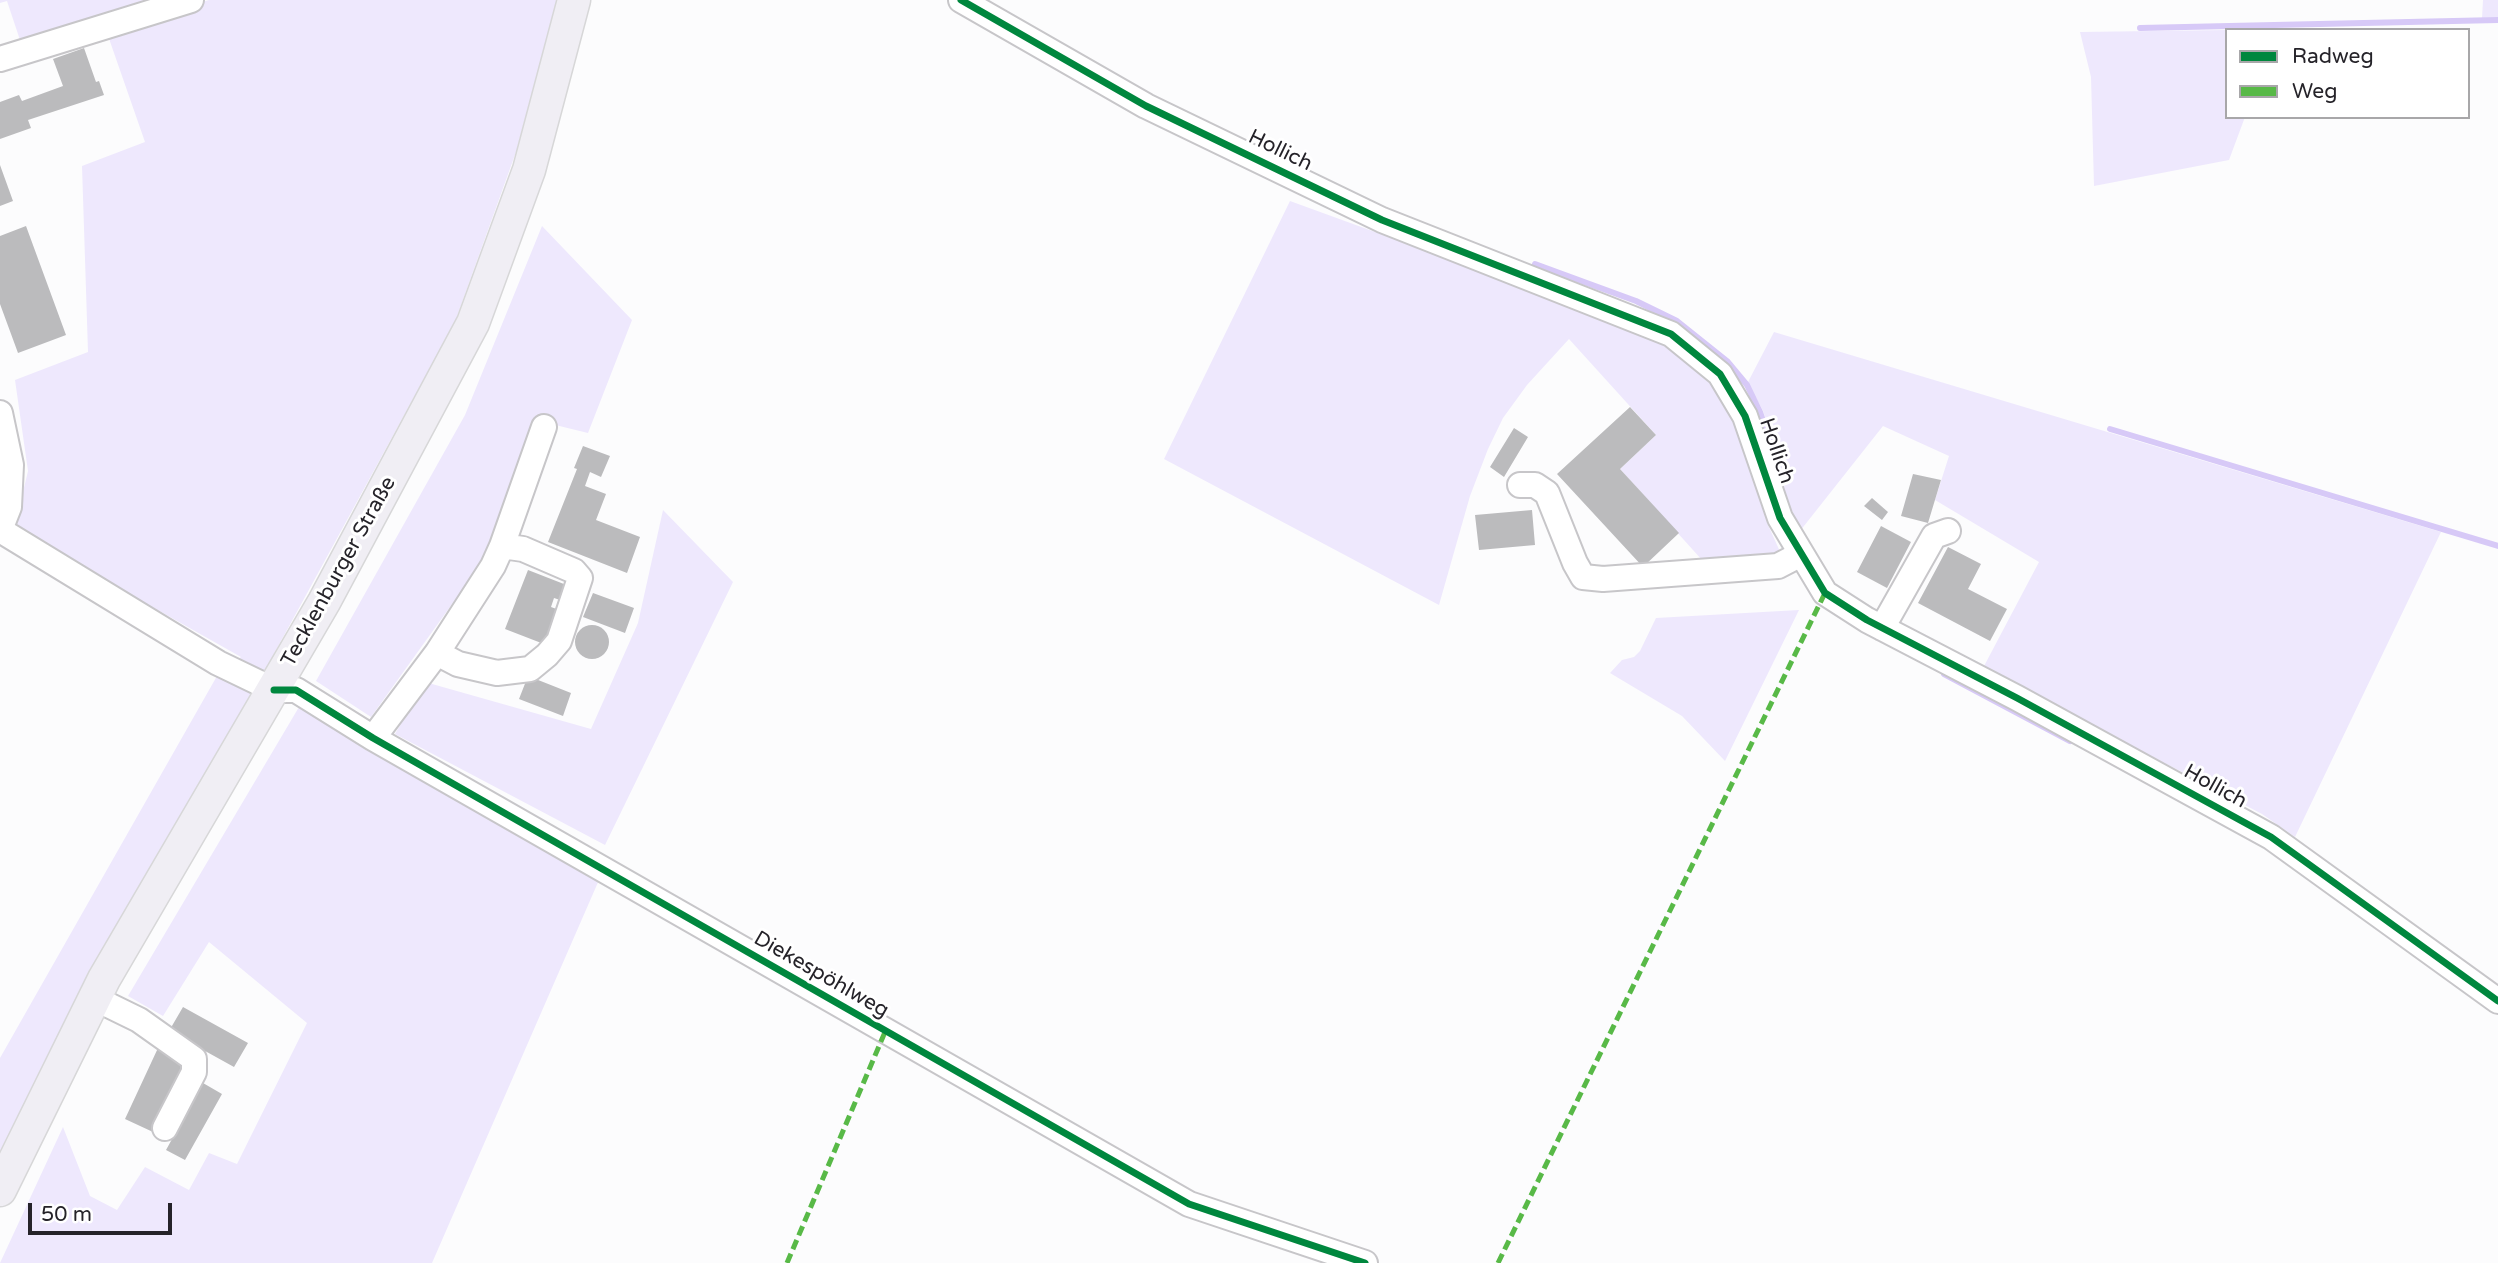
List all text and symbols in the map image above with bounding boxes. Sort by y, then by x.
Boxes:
legend [2225,28,2470,119]
text: Radweg [2292,44,2374,69]
text: Weg [2292,79,2337,104]
street label: Hollich [1244,125,1316,177]
street label: Hollich [1753,415,1799,487]
street label: Tecklenburger Straße [276,473,402,671]
street label: Hollich [2179,759,2251,815]
street label: Diekespöhlweg [749,926,893,1024]
scale bar [32,1190,175,1234]
text: 50 m [41,1202,92,1227]

